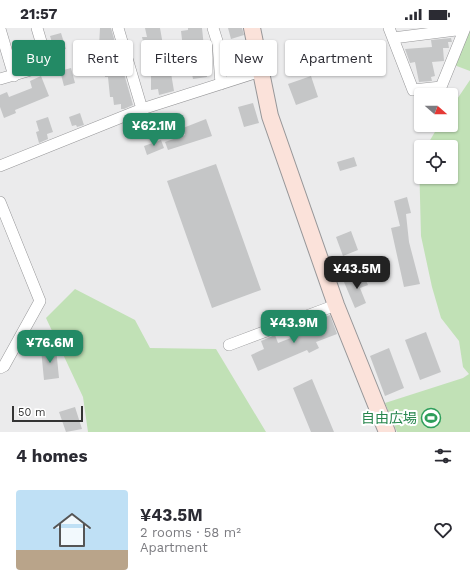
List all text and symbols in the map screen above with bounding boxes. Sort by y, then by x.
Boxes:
text: 21:57 [20,5,57,23]
chip: Buy [12,40,65,76]
chip: Rent [73,40,133,76]
chip: Filters [141,40,212,76]
chip: New [220,40,277,76]
chip: Apartment [285,40,386,76]
north arrow [414,88,458,132]
map controls [414,88,458,184]
pin: ¥62.1M [121,113,187,147]
text: ¥62.1M [132,118,176,133]
button: locate [414,140,458,184]
pin: ¥43.5M [324,256,390,290]
text: ¥43.5M [333,261,381,276]
pin: ¥43.9M [261,310,327,344]
text: ¥43.9M [270,315,318,330]
pin: ¥76.6M [17,330,83,364]
text: ¥76.6M [26,335,74,350]
scale bar [12,404,83,423]
text: 50 m [18,406,45,419]
sports icon: 自由広場 [420,407,442,429]
place label: 自由広場 [361,410,417,426]
icon: filters [432,445,454,467]
text: 4 homes [16,446,87,466]
text: ¥43.5M [140,505,203,525]
icon: home [48,506,96,554]
icon: heart [432,519,454,541]
text: 2 rooms · 58 m² [140,525,241,540]
text: Apartment [140,540,208,555]

